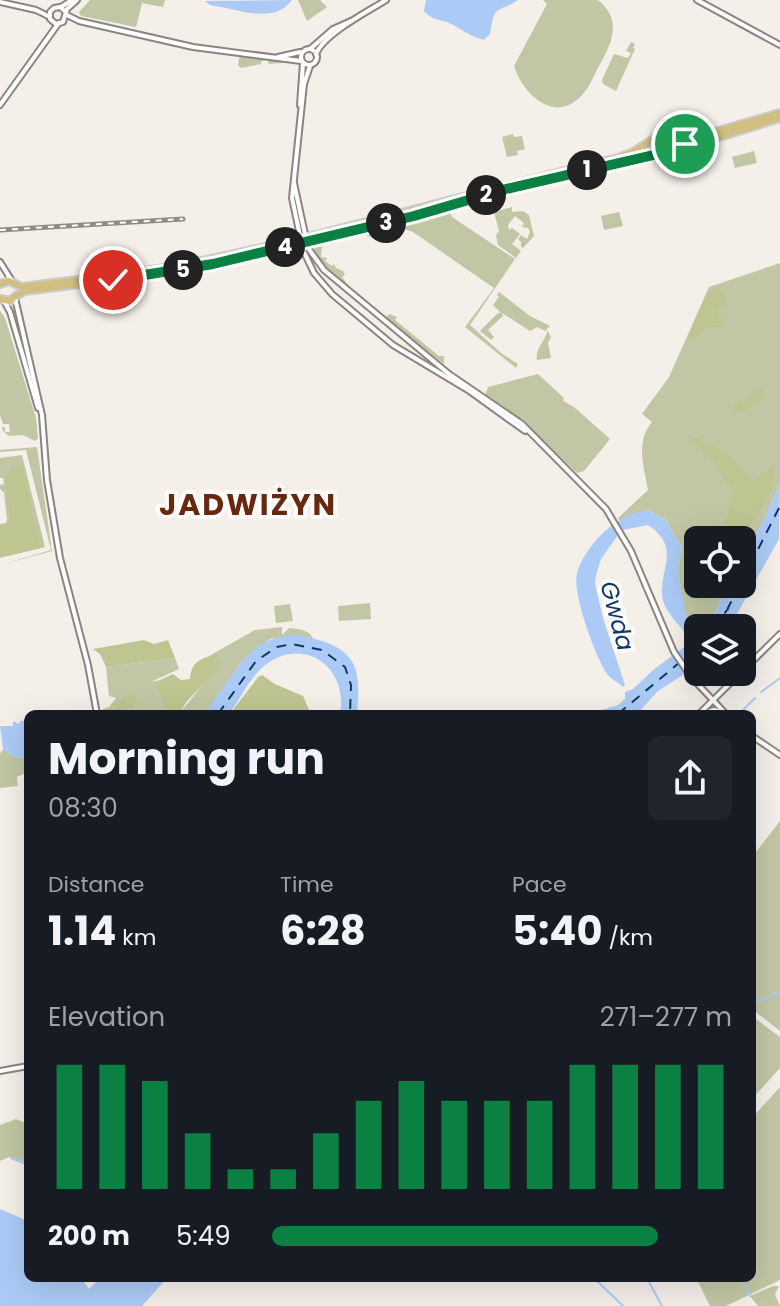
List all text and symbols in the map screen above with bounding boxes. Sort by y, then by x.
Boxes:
pin [651,110,719,178]
icon: arrive [663,122,707,166]
pin: 1 [567,150,607,190]
text: 1 [583,154,591,185]
pin: 2 [466,175,506,215]
text: 2 [480,179,492,210]
pin: 3 [366,203,406,243]
text: 3 [379,207,393,238]
pin: 4 [265,227,305,267]
text: 4 [278,231,292,262]
pin [79,246,147,314]
pin: 5 [163,250,203,290]
text: 5 [176,254,190,285]
icon: check [91,258,135,302]
district label: JADWIŻYN [159,483,337,526]
map controls [684,526,756,686]
button: locate [684,526,756,598]
water label: Gwda [592,577,643,654]
button: layers [684,614,756,686]
text: Morning run [48,728,325,789]
button: share [648,736,732,820]
text: 08:30 [48,790,118,826]
text: Distance [48,869,144,900]
text: Time [280,869,334,900]
text: Pace [512,869,567,900]
text: 1.14 [48,903,116,959]
text: 6:28 [280,903,366,959]
text: 5:40 [512,903,603,959]
text: km [116,922,156,953]
text: /km [603,922,653,953]
text: Elevation [48,999,165,1035]
text: 271–277 m [600,999,732,1035]
text: 200 m [48,1218,130,1254]
text: 5:49 [176,1218,231,1254]

